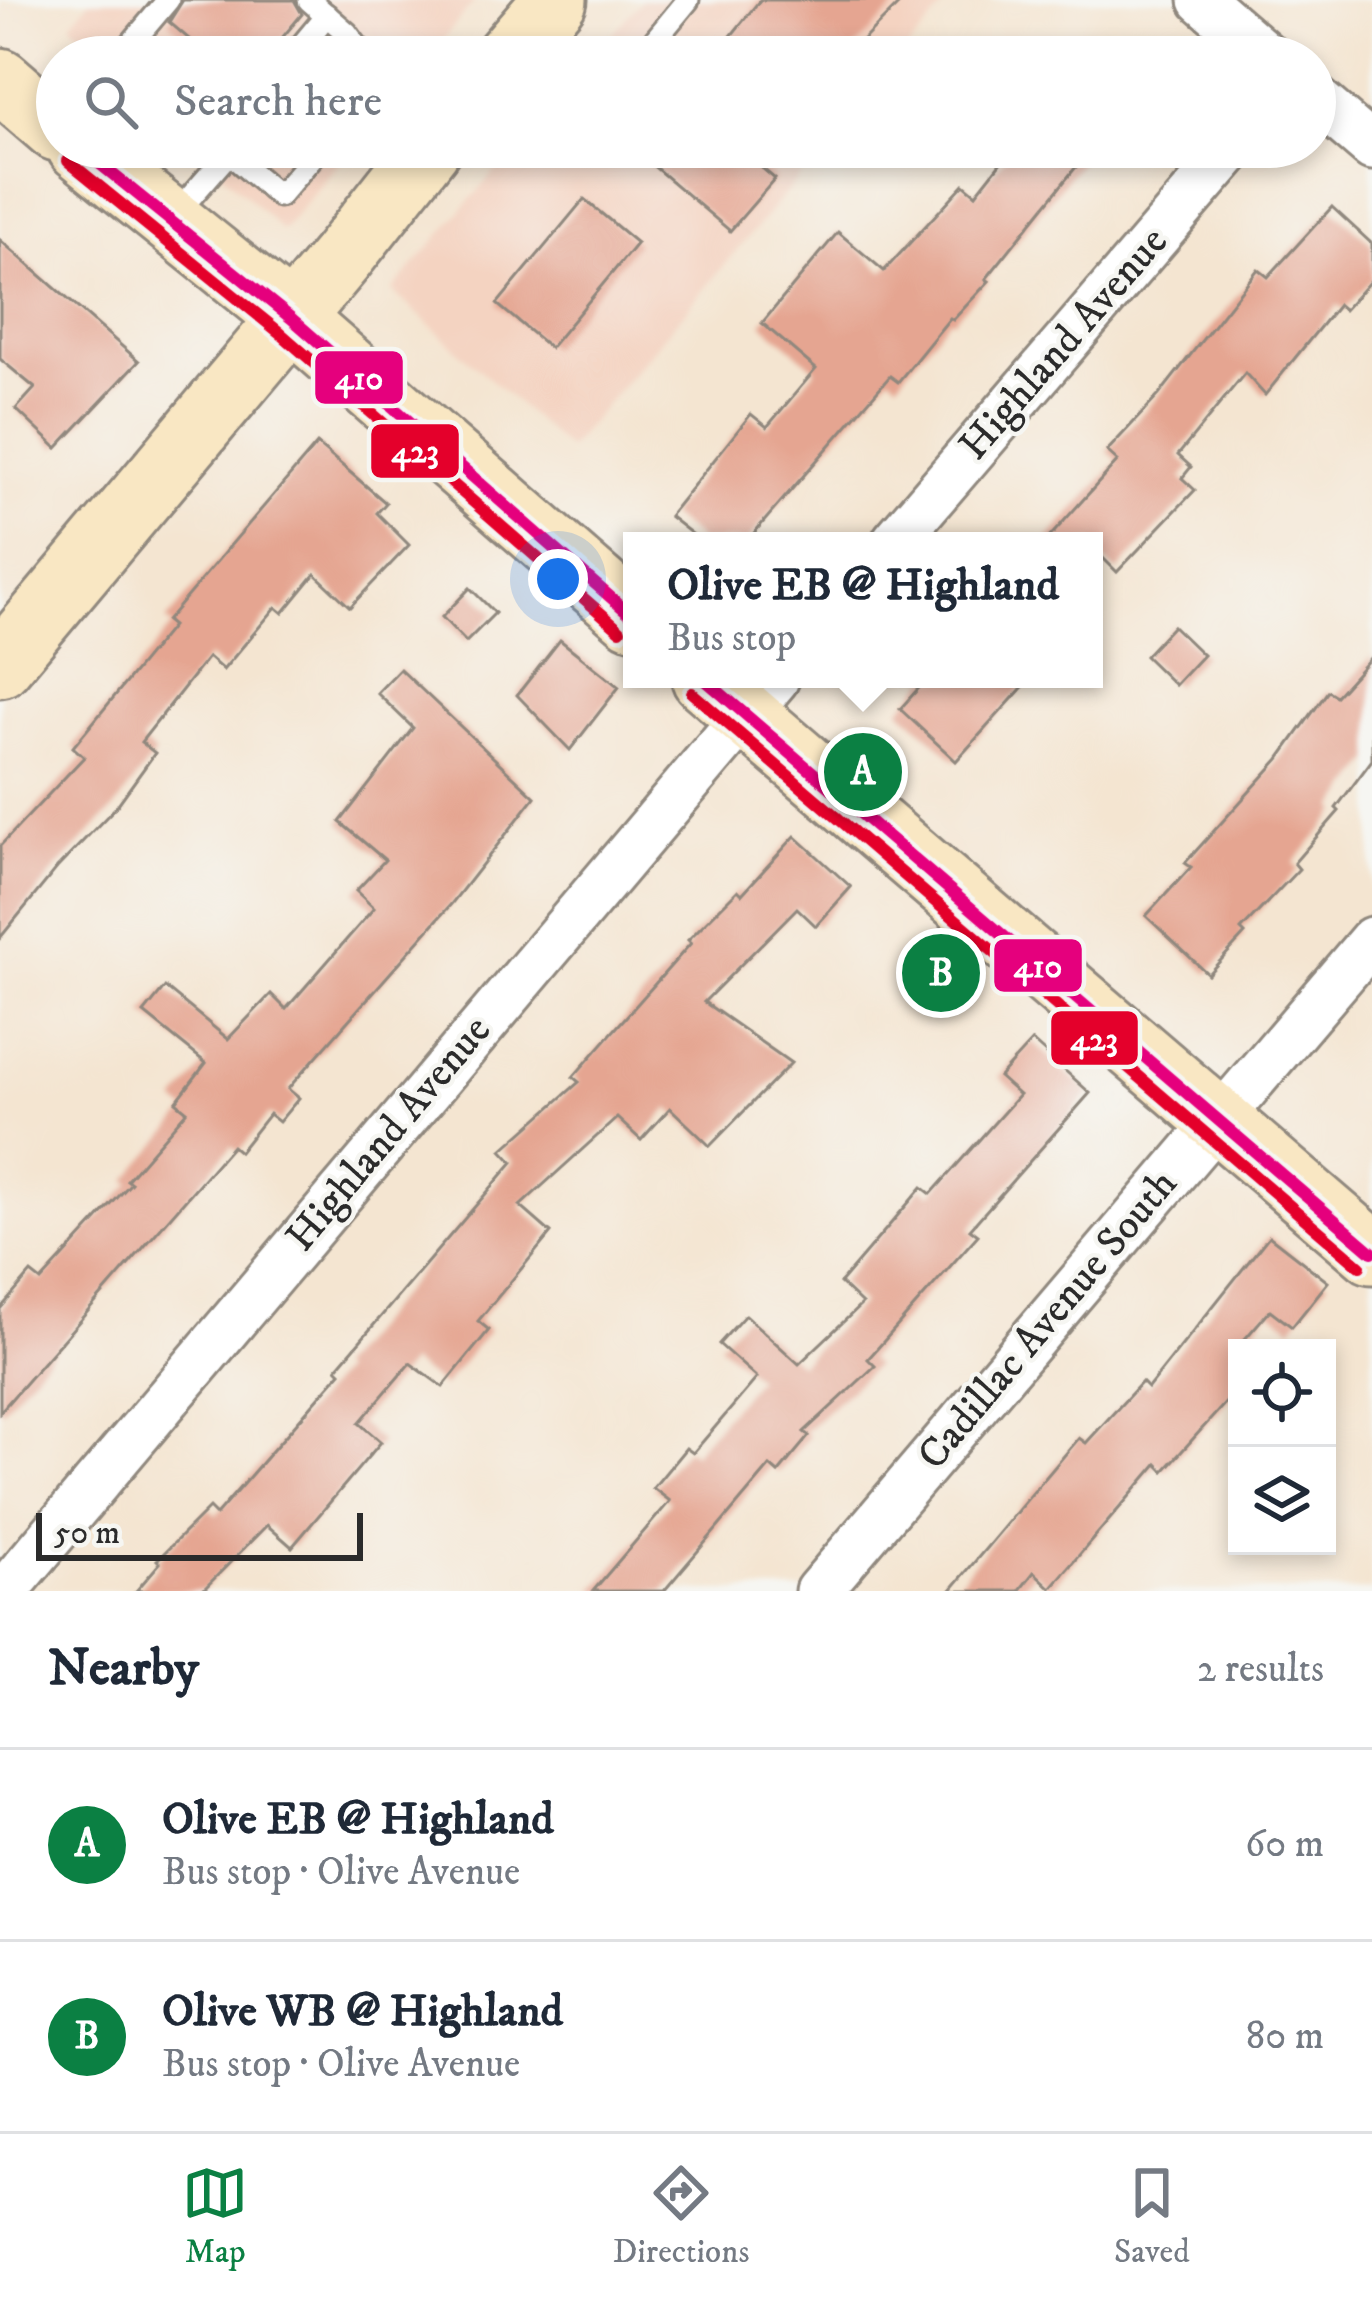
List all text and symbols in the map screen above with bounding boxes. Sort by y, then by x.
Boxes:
search box [36,36,1336,168]
icon: search [78,69,144,135]
text: Search here [174,74,382,130]
street label: Highland Avenue [949,217,1179,471]
line badge: 410 [313,349,405,406]
text: 410 [335,359,383,400]
line badge: 423 [369,422,461,480]
text: 423 [391,432,439,473]
popup [623,532,1103,688]
your location [528,549,588,609]
text: Olive EB @ Highland [667,558,1059,614]
text: Bus stop [667,614,796,663]
pin: A [824,727,902,817]
pin: B [902,928,980,1018]
line badge: 410 [992,937,1084,994]
text: 410 [1014,947,1062,988]
street label: Highland Avenue [275,1005,503,1263]
line badge: 423 [1049,1009,1140,1067]
text: 423 [1070,1020,1118,1061]
street label: Cadillac Avenue South [907,1159,1189,1481]
map controls [1228,1339,1336,1555]
button: locate [1228,1339,1336,1447]
button: layers [1228,1447,1336,1555]
scale bar [36,1507,363,1560]
text: 50 m [54,1513,120,1554]
text: Nearby [48,1637,199,1701]
text: 2 results [1197,1645,1324,1694]
text: Olive EB @ Highland [162,1792,554,1848]
text: A [75,1820,99,1869]
text: 60 m [1245,1820,1324,1869]
text: Bus stop · Olive Avenue [162,1848,520,1897]
text: Olive WB @ Highland [162,1984,563,2040]
text: B [75,2012,99,2061]
text: 80 m [1246,2012,1324,2061]
text: Bus stop · Olive Avenue [162,2040,520,2089]
tab: Map [182,2160,248,2273]
tab: Directions [613,2160,749,2273]
tab: Saved [1114,2160,1190,2273]

